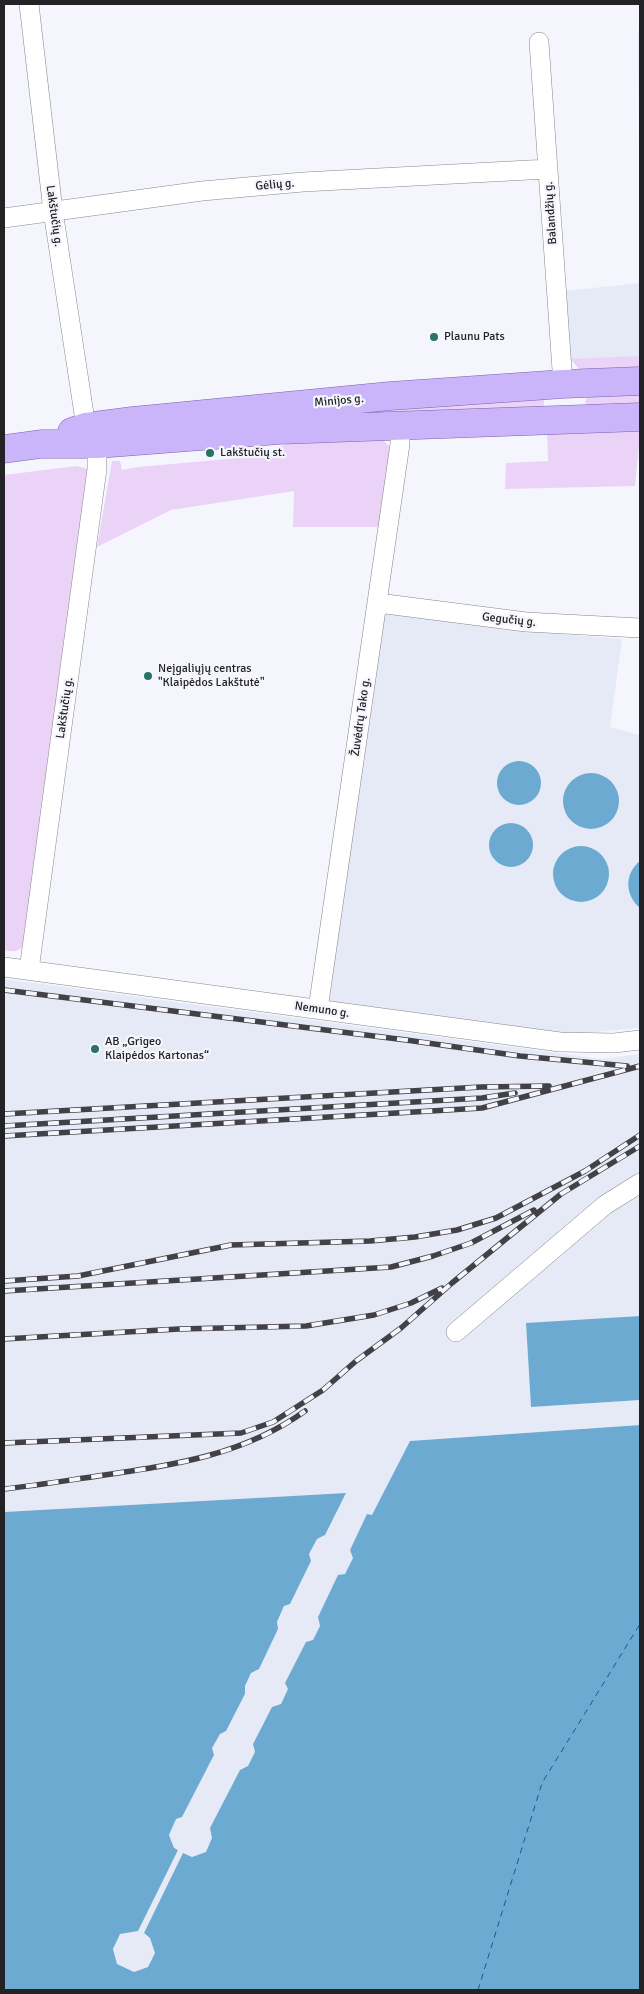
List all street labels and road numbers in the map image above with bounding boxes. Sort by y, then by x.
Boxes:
street label: Gėlių g. [255,176,295,194]
street label: Balandžių g. [542,181,560,245]
street label: Lakštučių g. [43,184,65,248]
street label: Minijos g. [314,392,364,410]
street label: Gegučių g. [481,610,537,630]
street label: Lakštučių g. [54,676,76,740]
street label: Žuvėdrų Tako g. [348,677,374,757]
street label: Nemuno g. [294,999,350,1021]

